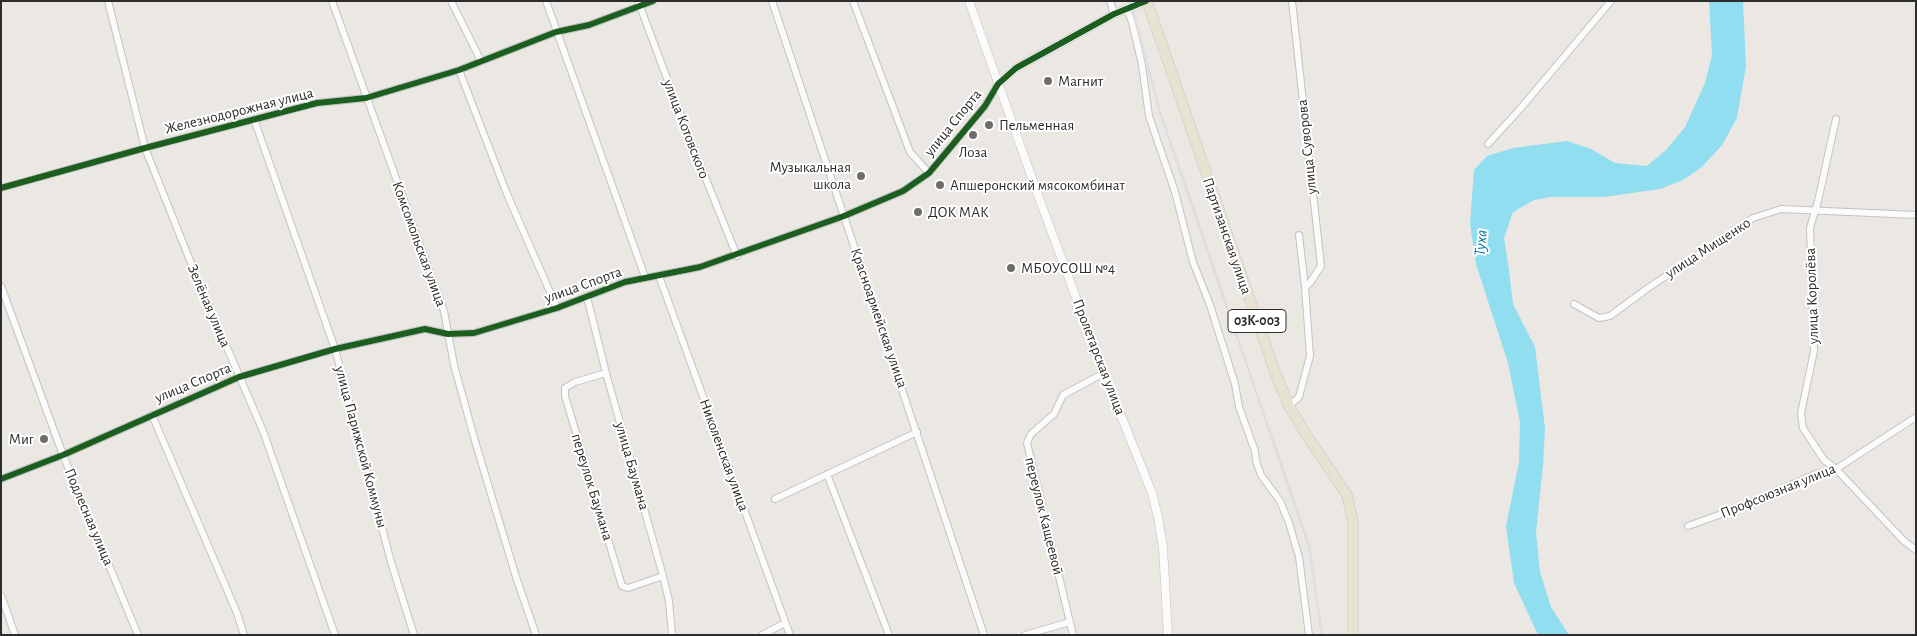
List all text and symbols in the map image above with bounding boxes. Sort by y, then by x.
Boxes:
place label: Магнит [1058,72,1103,90]
marker: Магнит [1042,75,1054,87]
street label: улица Котовского [659,77,713,181]
street label: Железнодорожная улица [163,84,315,138]
street label: улица Спорта [920,86,986,160]
street label: улица Суворова [1293,99,1321,195]
place label: Пельменная [999,116,1074,134]
marker: Пельменная [983,119,995,131]
marker: Лоза [967,129,979,141]
place label: Лоза [959,143,987,161]
place label: Музыкальная школа [769,158,851,193]
marker: Музыкальная школа [855,170,867,182]
street label: Партизанская улица [1199,175,1255,297]
place label: Апшеронский мясокомбинат [950,176,1125,194]
street label: Комсомольская улица [388,179,450,309]
marker: Апшеронский мясокомбинат [934,179,946,191]
place label: ДОК МАК [928,203,989,221]
marker: ДОК МАК [912,206,924,218]
street label: улица Мищенко [1662,214,1754,282]
water label: Туха [1470,229,1492,257]
street label: Красноармейская улица [847,246,911,390]
street label: улица Королёва [1801,248,1823,344]
place label: МБОУСОШ №4 [1021,259,1115,277]
street label: Зелёная улица [183,262,235,350]
marker: МБОУСОШ №4 [1005,262,1017,274]
street label: улица Спорта [542,263,624,307]
street label: Пролетарская улица [1069,296,1129,418]
road number: 03К-003 [1228,310,1286,332]
street label: улица Спорта [152,359,234,407]
street label: улица Парижской Коммуны [331,364,391,530]
street label: Николенская улица [695,396,753,514]
street label: улица Баумана [611,420,653,512]
place label: Миг [9,430,34,448]
street label: переулок Баумана [567,431,617,543]
marker: Миг [38,433,50,445]
street label: переулок Кащеевой [1021,455,1067,577]
street label: Профсоюзная улица [1718,460,1838,522]
street label: Подлесная улица [60,466,118,568]

